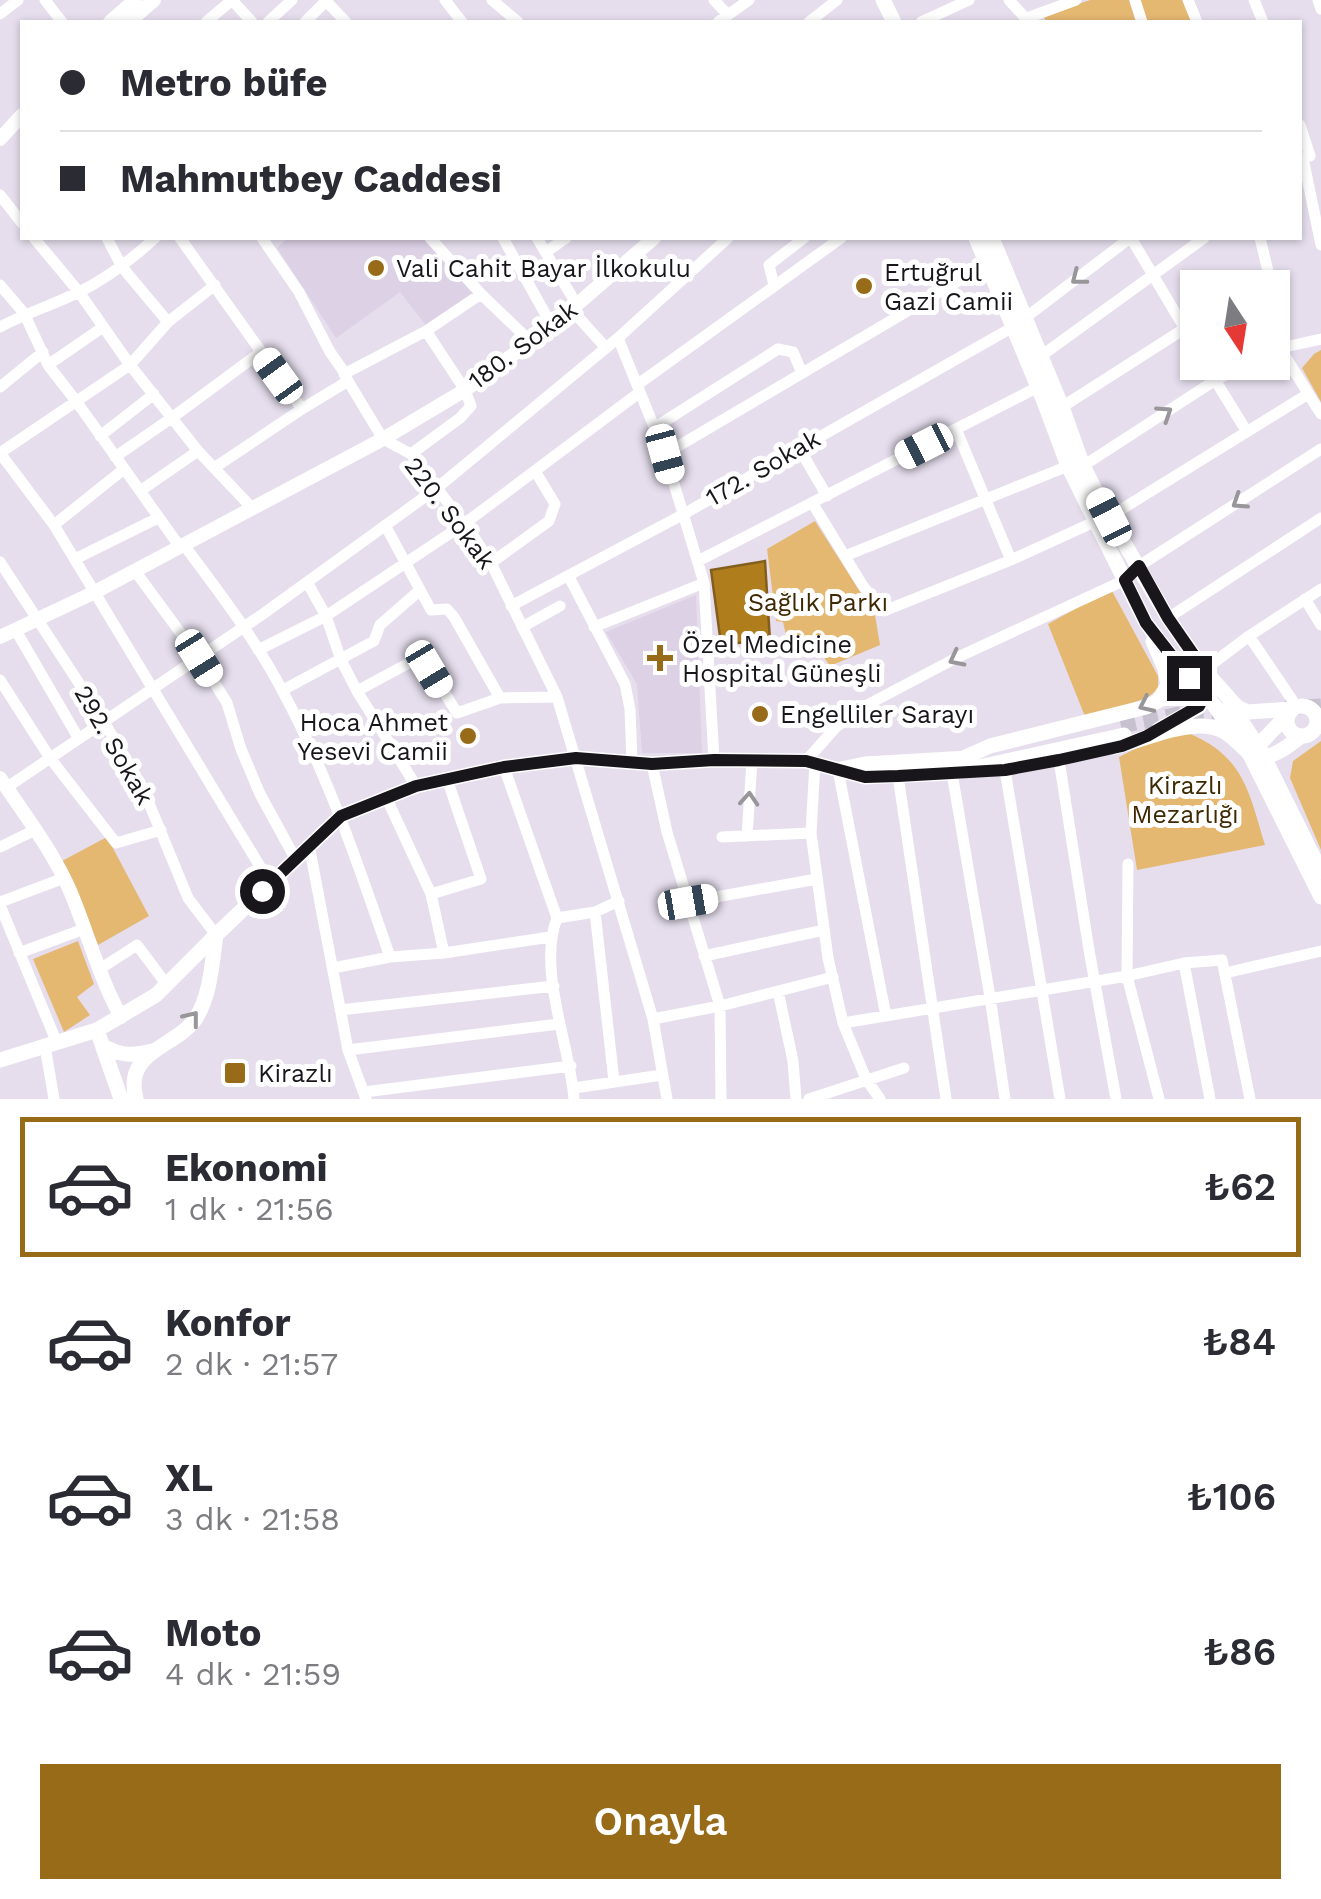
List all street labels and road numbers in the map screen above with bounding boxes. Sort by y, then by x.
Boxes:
street label: 180. Sokak [463,295,583,395]
street label: 172. Sokak [701,424,825,512]
street label: 220. Sokak [399,451,501,575]
street label: 292. Sokak [68,680,160,810]

